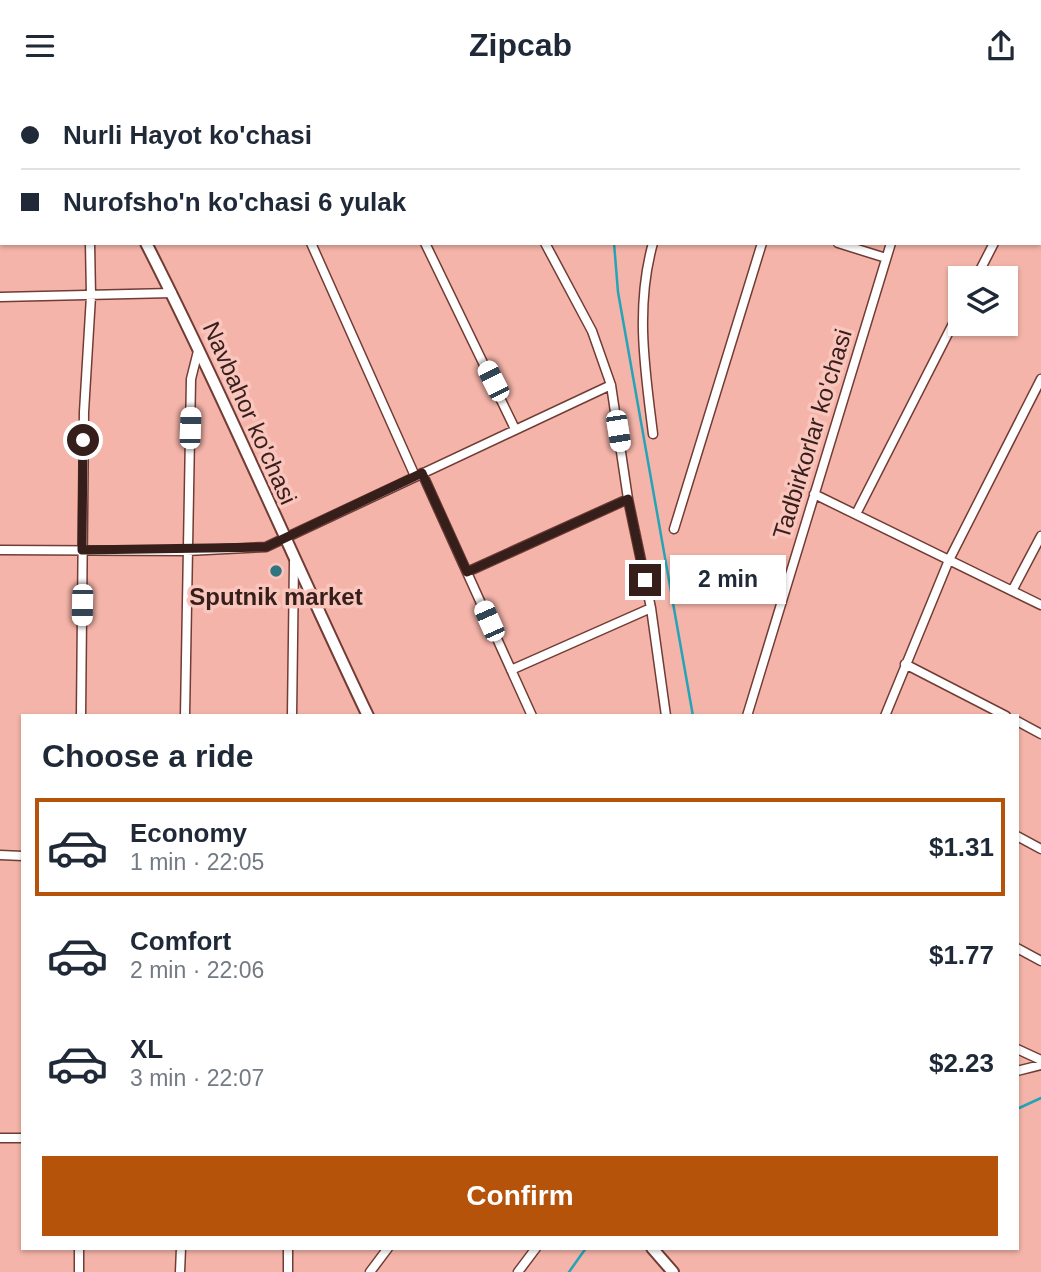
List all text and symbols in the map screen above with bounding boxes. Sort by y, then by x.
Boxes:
icon: menu [21,27,59,65]
text: Zipcab [469,27,572,63]
icon: share [982,27,1020,65]
text: Nurli Hayot ko'chasi [63,120,312,150]
text: Nurofsho'n ko'chasi 6 yulak [63,187,406,217]
map controls [948,266,1018,336]
button: layers [948,266,1018,336]
street label: Navbahor ko'chasi [198,318,302,508]
street label: Tadbirkorlar ko'chasi [767,326,857,542]
car [475,358,512,404]
car [179,407,202,449]
car [605,409,632,453]
route start [67,424,99,456]
callout: 2 min [670,555,785,605]
marker: Sputnik market [268,563,284,579]
route end [629,564,661,596]
text: 2 min [698,566,758,592]
place label: Sputnik market [189,583,363,610]
car [72,584,93,626]
car [471,598,508,644]
text: Choose a ride [42,738,254,774]
icon: car [46,816,109,879]
text: Economy [130,818,247,848]
text: $1.31 [929,832,994,862]
text: 1 min · 22:05 [130,849,264,875]
icon: car [46,924,109,987]
text: Comfort [130,926,231,956]
text: $1.77 [929,940,994,970]
text: 2 min · 22:06 [130,957,264,983]
icon: car [46,1032,109,1095]
text: XL [130,1034,163,1064]
text: $2.23 [929,1048,994,1078]
text: 3 min · 22:07 [130,1065,264,1091]
button: Confirm [42,1156,998,1236]

